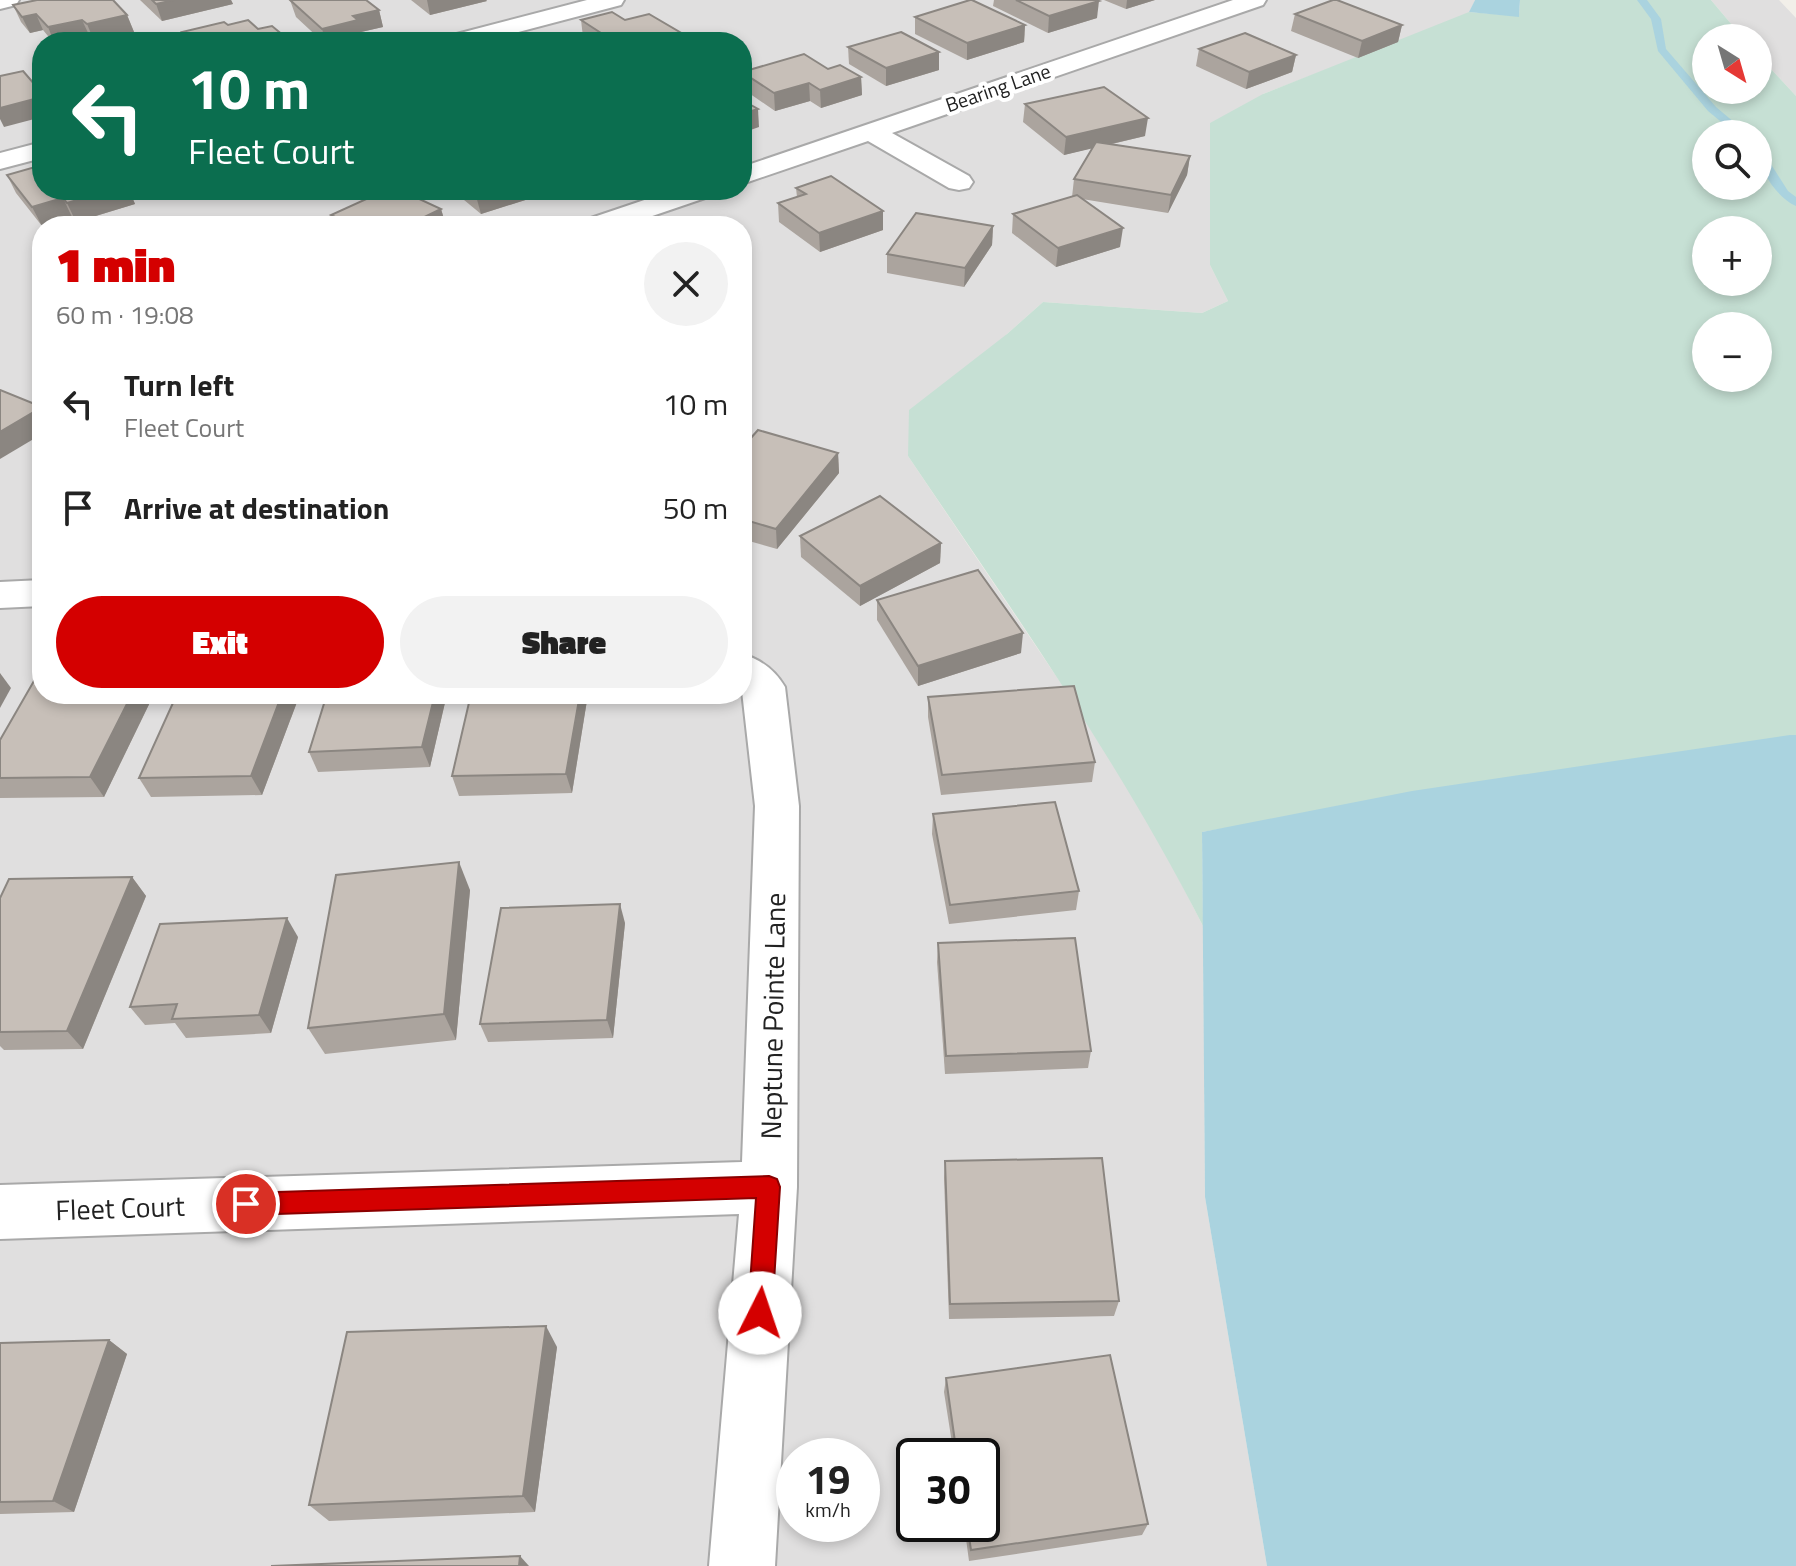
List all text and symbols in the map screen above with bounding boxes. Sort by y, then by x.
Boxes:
north arrow [1692,24,1772,104]
map controls [1692,24,1772,392]
text: 10 m [188,46,310,131]
street label: Bearing Lane [941,55,1055,120]
icon: left [56,64,160,168]
button: search [1692,120,1772,200]
text: Fleet Court [188,123,355,178]
button: + [1692,216,1772,296]
text: 1 min [56,228,175,301]
button: close [644,242,728,326]
text: 60 m · 19:08 [56,295,194,334]
button: − [1692,312,1772,392]
text: Turn left [124,362,234,408]
text: 10 m [663,381,728,427]
icon: left [56,382,100,426]
text: Fleet Court [124,408,244,447]
text: Arrive at destination [124,485,389,531]
text: 50 m [663,485,728,531]
icon: arrive [56,486,100,530]
button: Exit [56,596,384,688]
button: Share [400,596,728,688]
street label: Neptune Pointe Lane [749,892,796,1140]
pin [212,1170,280,1238]
icon: arrive [224,1182,268,1226]
street label: Fleet Court [55,1184,186,1231]
position arrow [718,1271,802,1355]
speed limit sign: 30 [896,1438,1000,1542]
text: 19 [806,1449,850,1510]
text: km/h [805,1494,851,1525]

